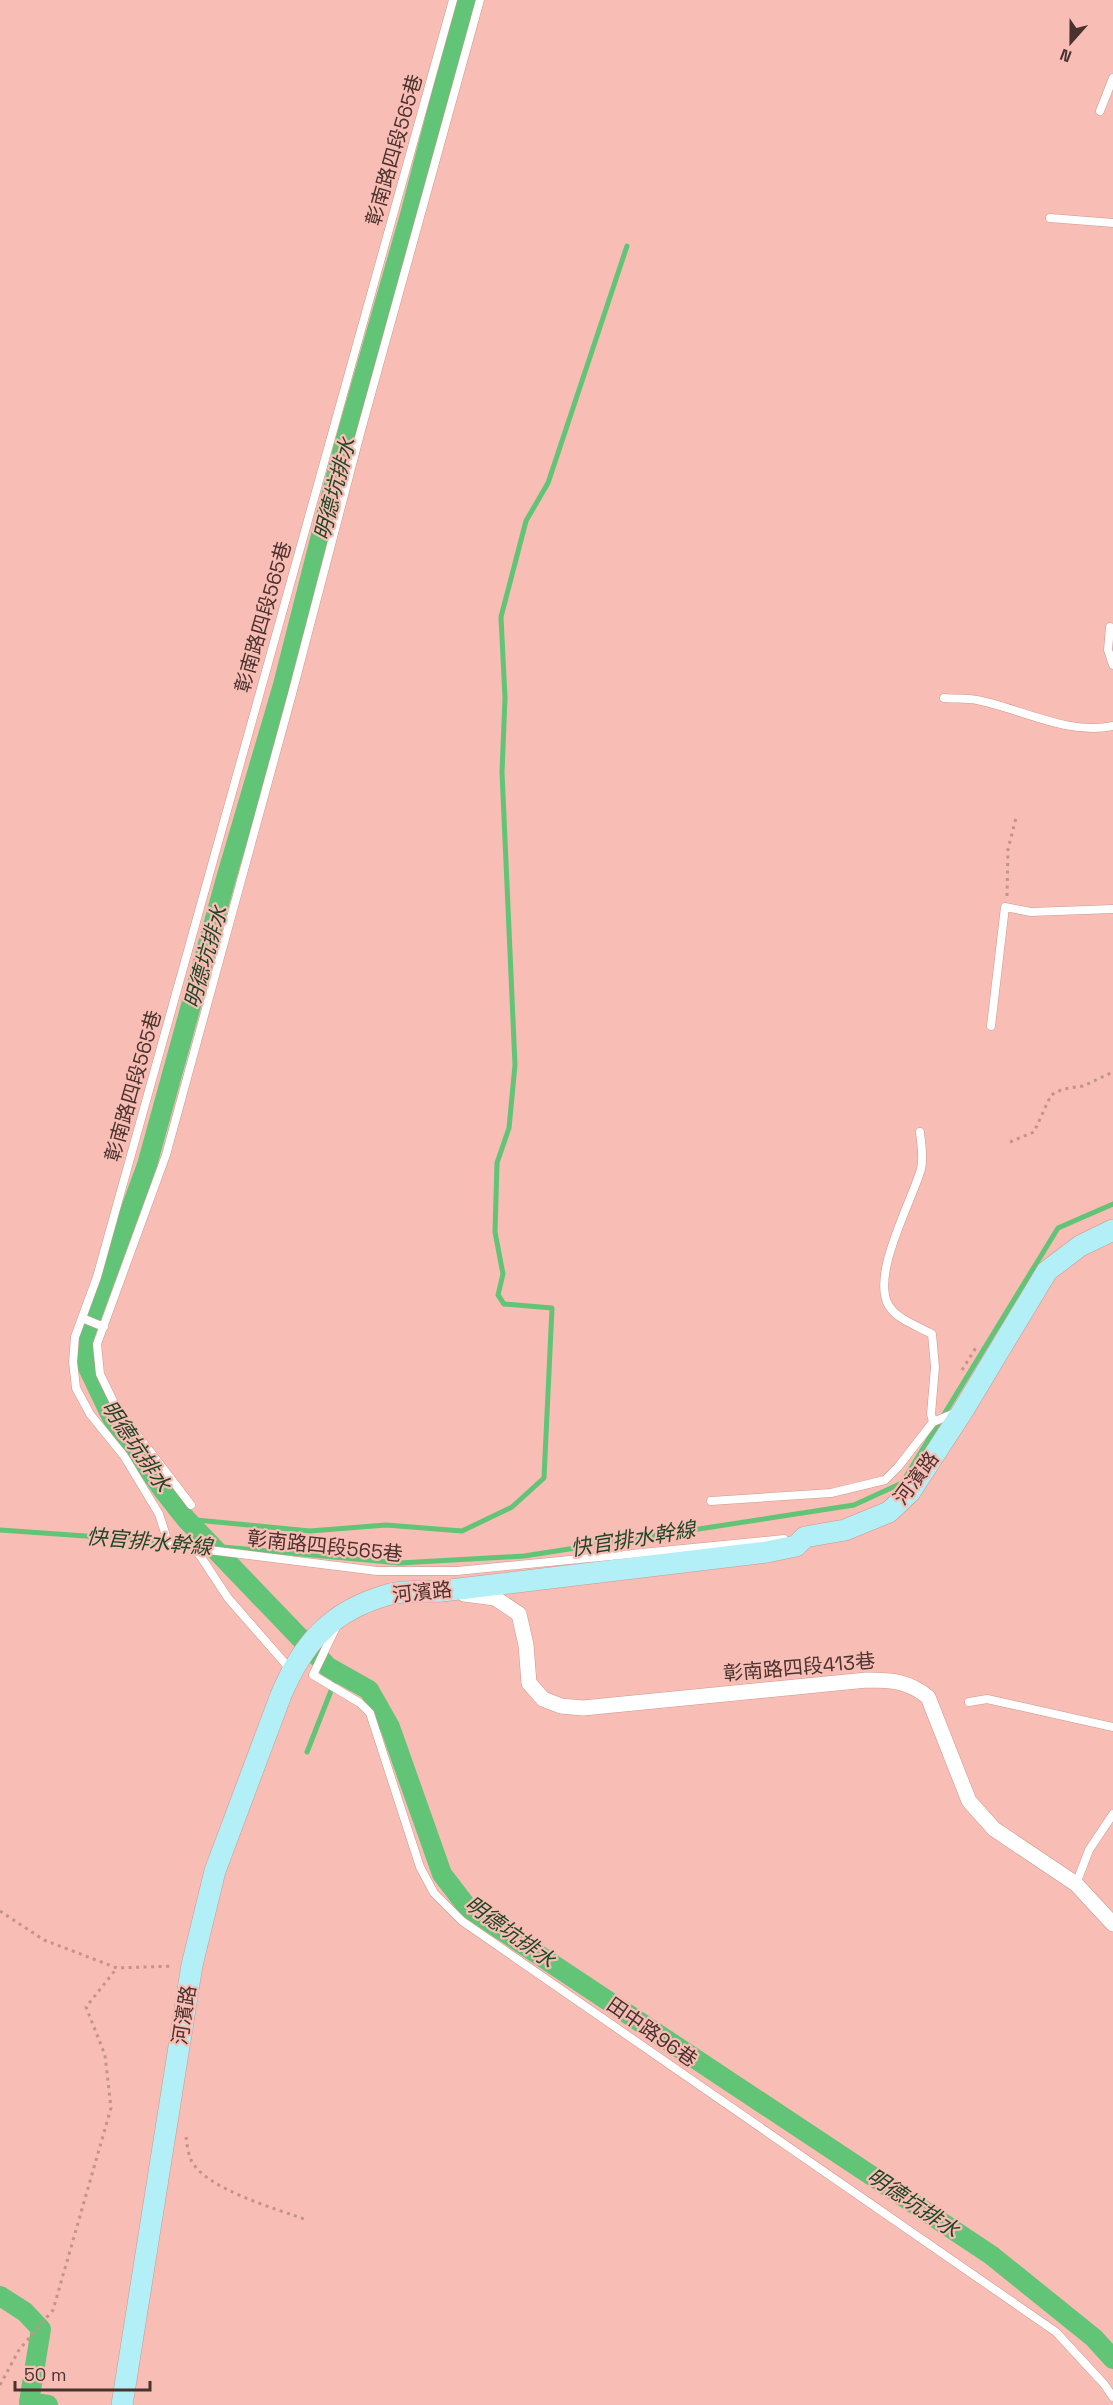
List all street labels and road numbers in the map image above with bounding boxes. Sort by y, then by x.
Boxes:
street label: 彰南路四段565巷 [360,71,428,229]
street label: 彰南路四段565巷 [229,538,297,696]
street label: 彰南路四段565巷 [99,1007,167,1165]
street label: 河濱路 [888,1446,944,1510]
street label: 彰南路四段565巷 [246,1525,404,1567]
street label: 河濱路 [391,1576,453,1608]
street label: 彰南路四段413巷 [722,1647,876,1687]
street label: 河濱路 [166,1983,202,2047]
street label: 田中路96巷 [602,1991,702,2073]

